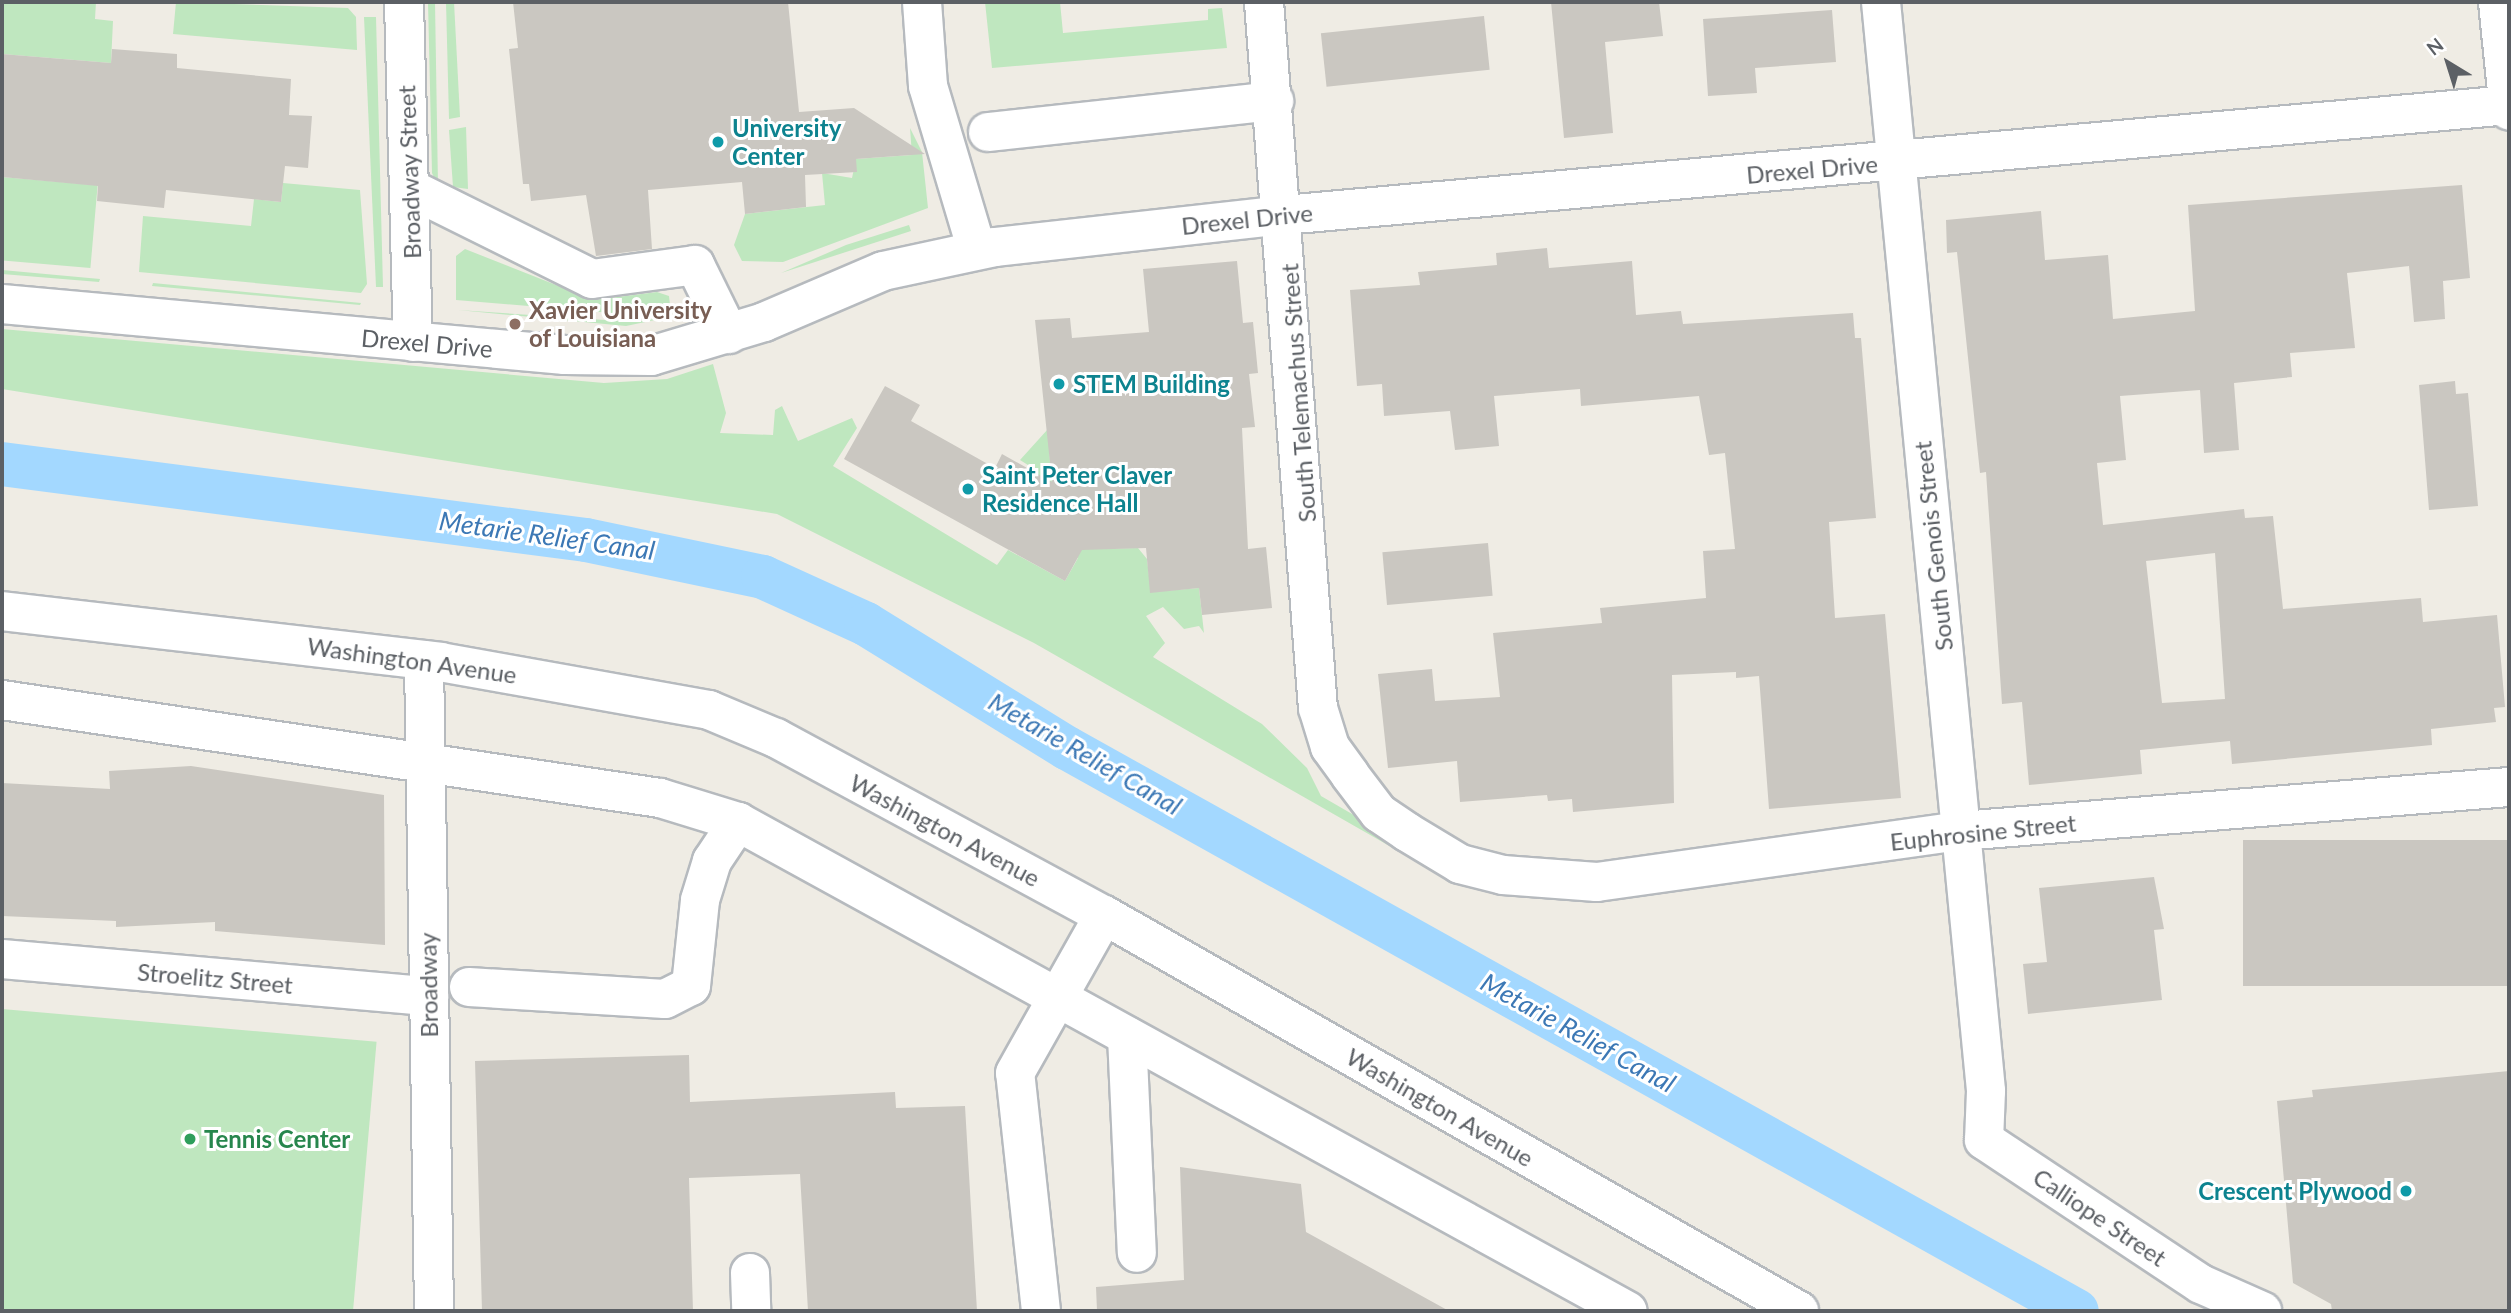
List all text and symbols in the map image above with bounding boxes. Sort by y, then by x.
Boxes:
north arrow [2413,28,2483,98]
text: N [2422,32,2448,60]
street label: Broadway Street [392,84,426,260]
place label: University Center [732,114,841,170]
marker: University Center [710,134,726,150]
street label: Drexel Drive [1745,149,1879,189]
street label: Drexel Drive [1180,198,1314,240]
street label: South Telemachus Street [1275,262,1321,524]
place label: Xavier University of Louisiana [529,296,712,352]
marker: Xavier University of Louisiana [507,316,523,332]
street label: Drexel Drive [360,323,494,363]
place label: STEM Building [1073,370,1230,398]
marker: STEM Building [1051,376,1067,392]
street label: South Genois Street [1908,440,1958,652]
place label: Saint Peter Claver Residence Hall [982,461,1173,517]
marker: Saint Peter Claver Residence Hall [960,481,976,497]
water label: Metarie Relief Canal [437,505,657,567]
street label: Washington Avenue [305,631,519,689]
water label: Metarie Relief Canal [983,686,1187,822]
street label: Washington Avenue [845,768,1045,892]
street label: Euphrosine Street [1889,808,2077,856]
street label: Broadway [413,932,443,1038]
street label: Stroelitz Street [136,957,294,999]
water label: Metarie Relief Canal [1475,967,1681,1099]
street label: Washington Avenue [1341,1042,1539,1172]
place label: Tennis Center [204,1125,350,1153]
marker: Tennis Center [182,1131,198,1147]
street label: Calliope Street [2028,1162,2172,1272]
place label: Crescent Plywood [2198,1177,2392,1205]
marker: Crescent Plywood [2398,1183,2414,1199]

